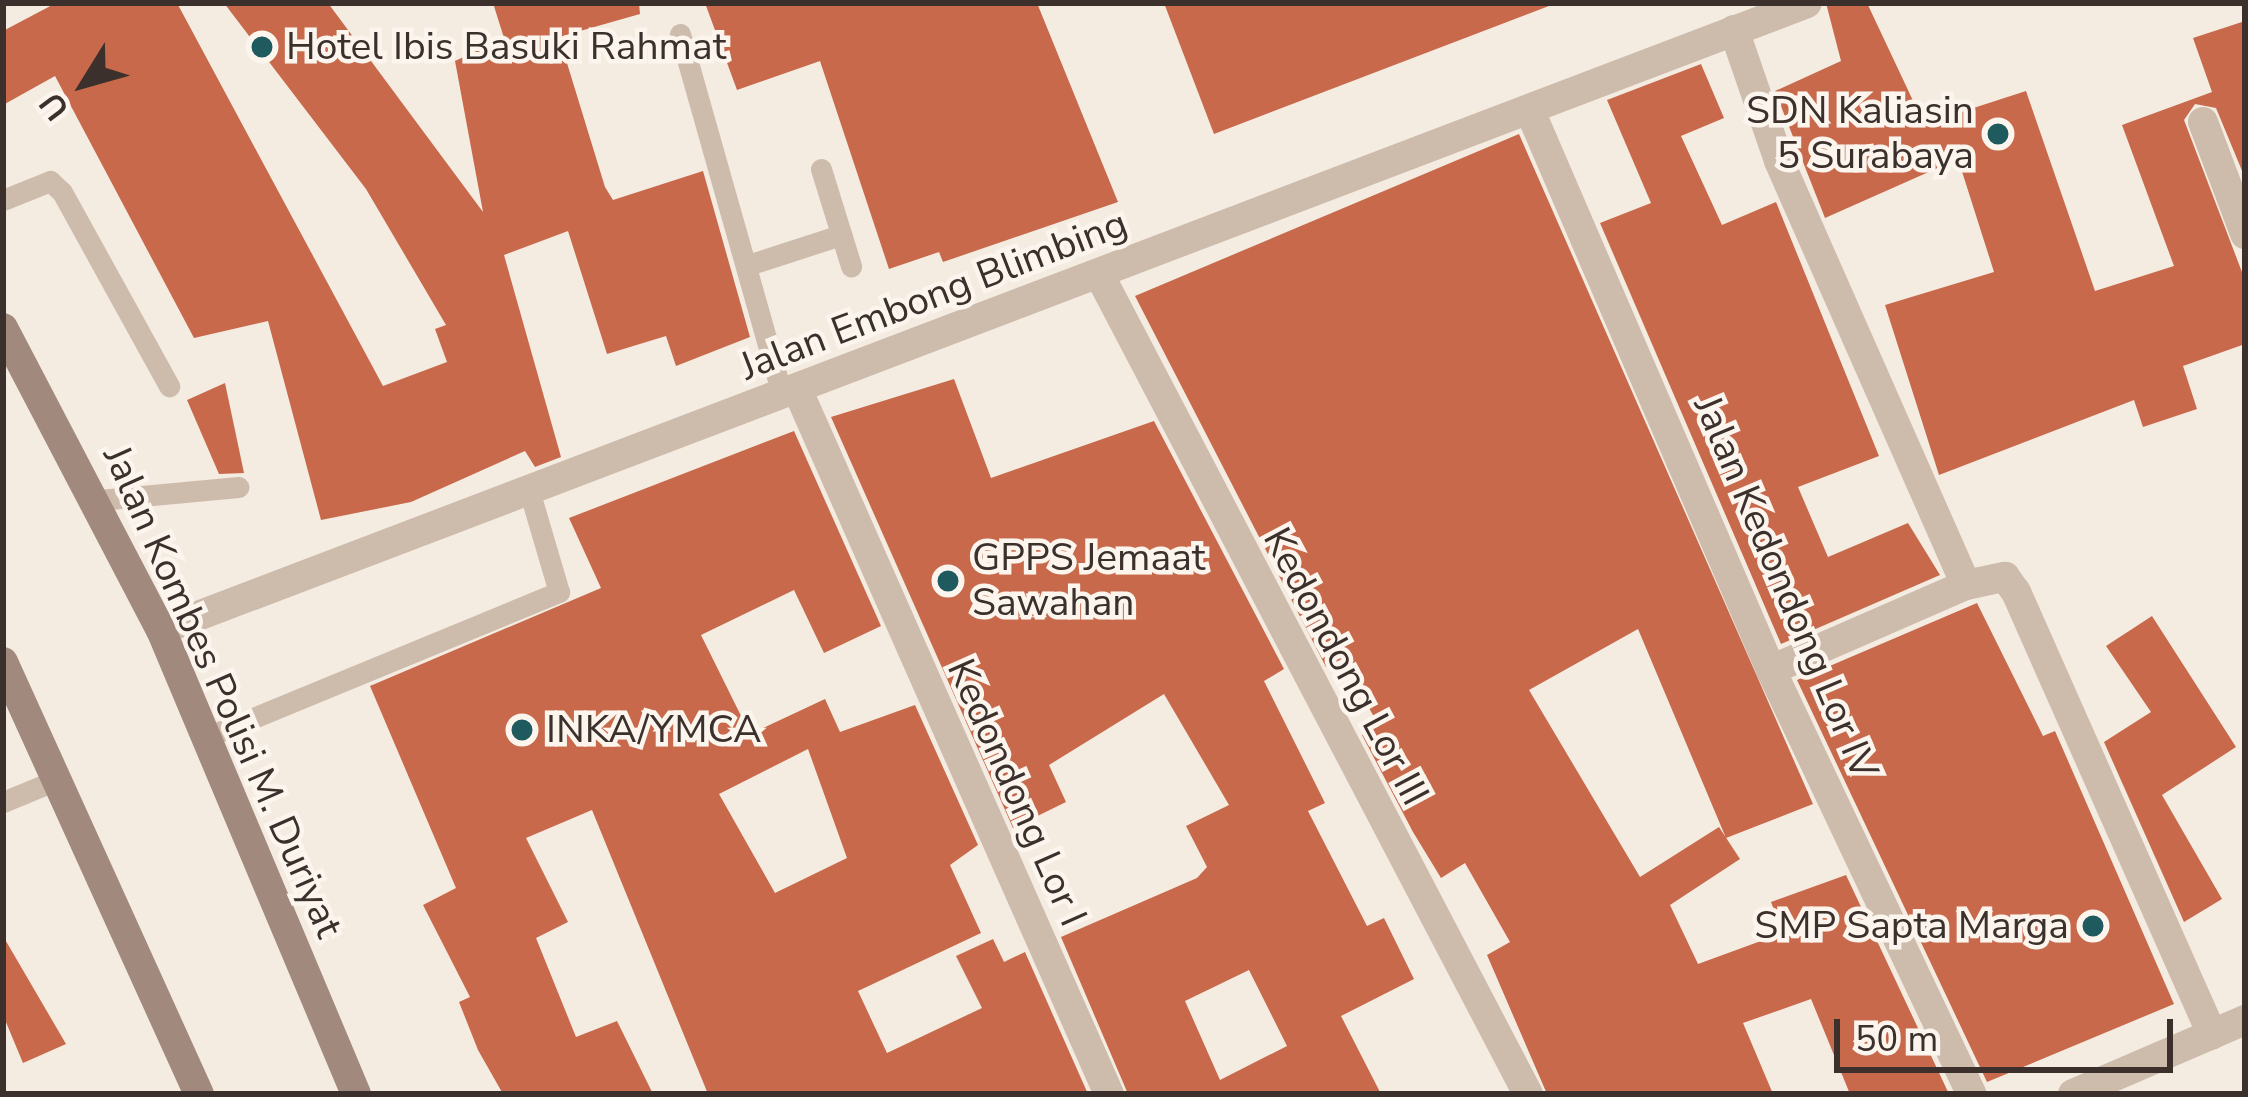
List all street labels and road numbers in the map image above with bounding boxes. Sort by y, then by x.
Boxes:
street label: Jalan Embong Blimbing [734,201,1134,391]
street label: Jalan Kedondong Lor IV [1683,389,1887,787]
street label: Jalan Kombes Polisi M. Duriyat [92,439,352,945]
street label: Kedondong Lor III [1252,520,1438,814]
street label: Kedondong Lor I [936,652,1096,934]

